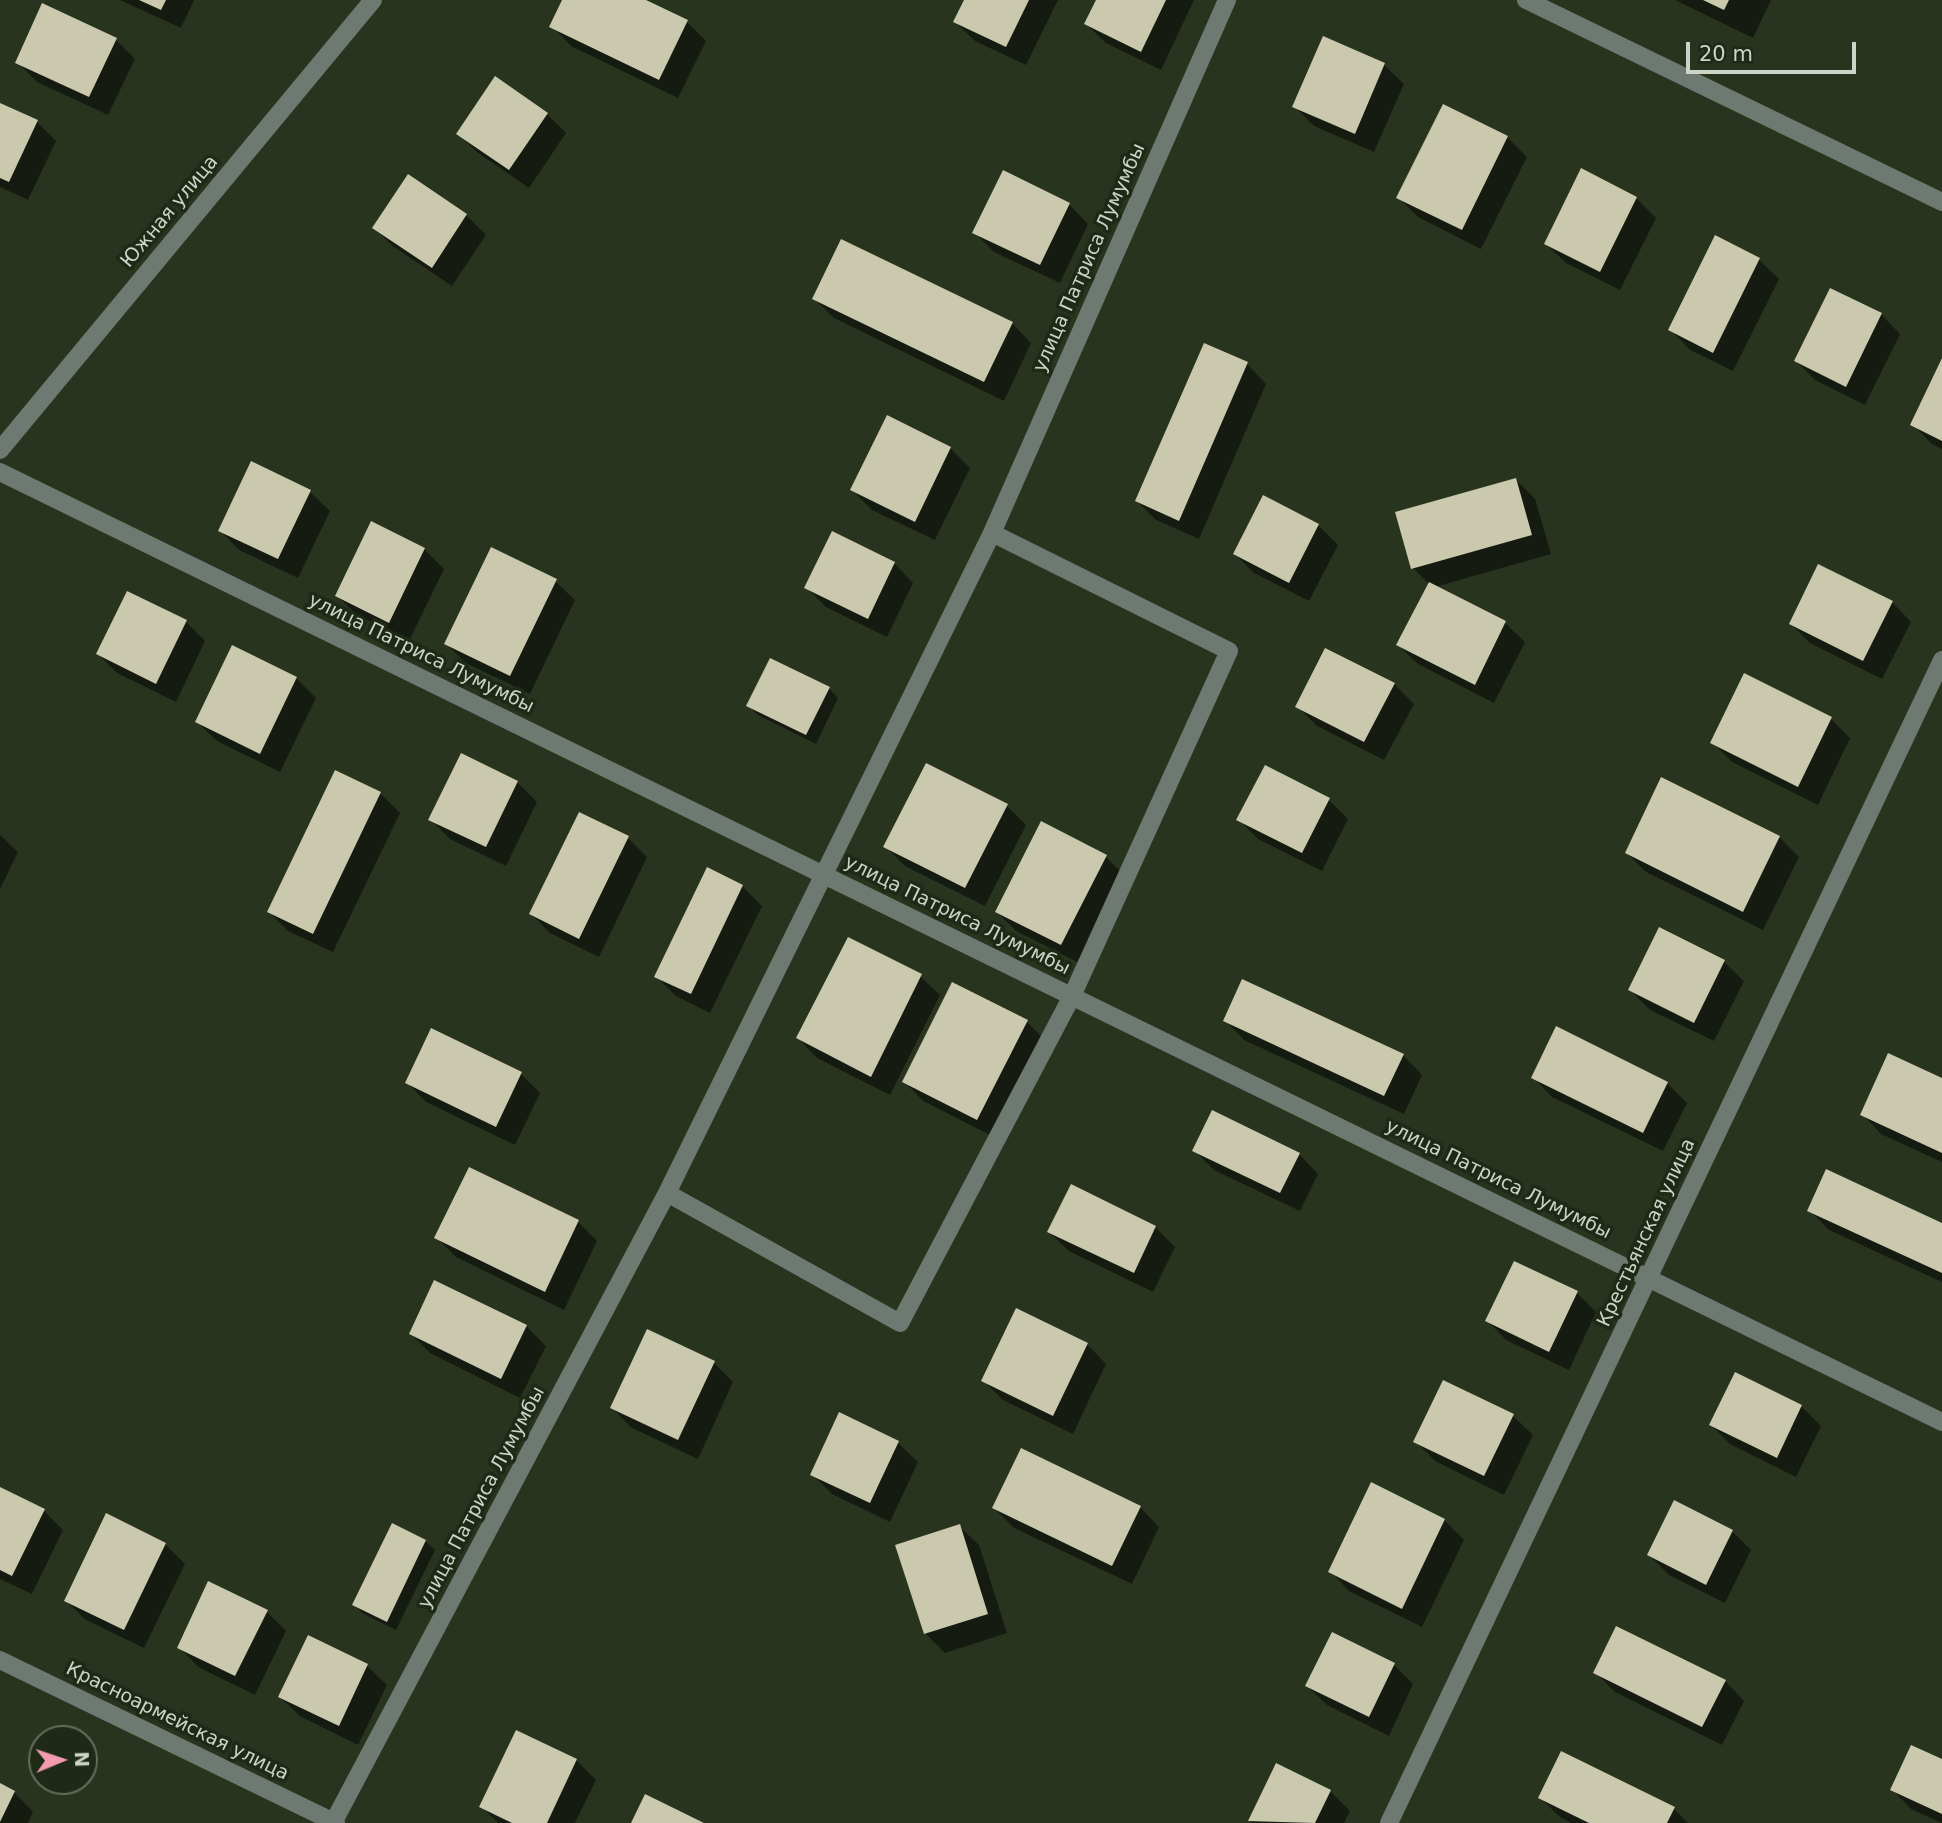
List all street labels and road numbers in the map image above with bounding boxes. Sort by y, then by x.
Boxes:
street label: улица Патриса Лумумбы [1029,140,1151,376]
street label: Южная улица [116,151,224,273]
street label: улица Патриса Лумумбы [305,589,537,719]
street label: улица Патриса Лумумбы [841,851,1073,981]
street label: улица Патриса Лумумбы [1382,1115,1614,1245]
street label: Крестьянская улица [1593,1135,1701,1331]
street label: улица Патриса Лумумбы [414,1383,550,1613]
street label: Красноармейская улица [62,1658,292,1786]

